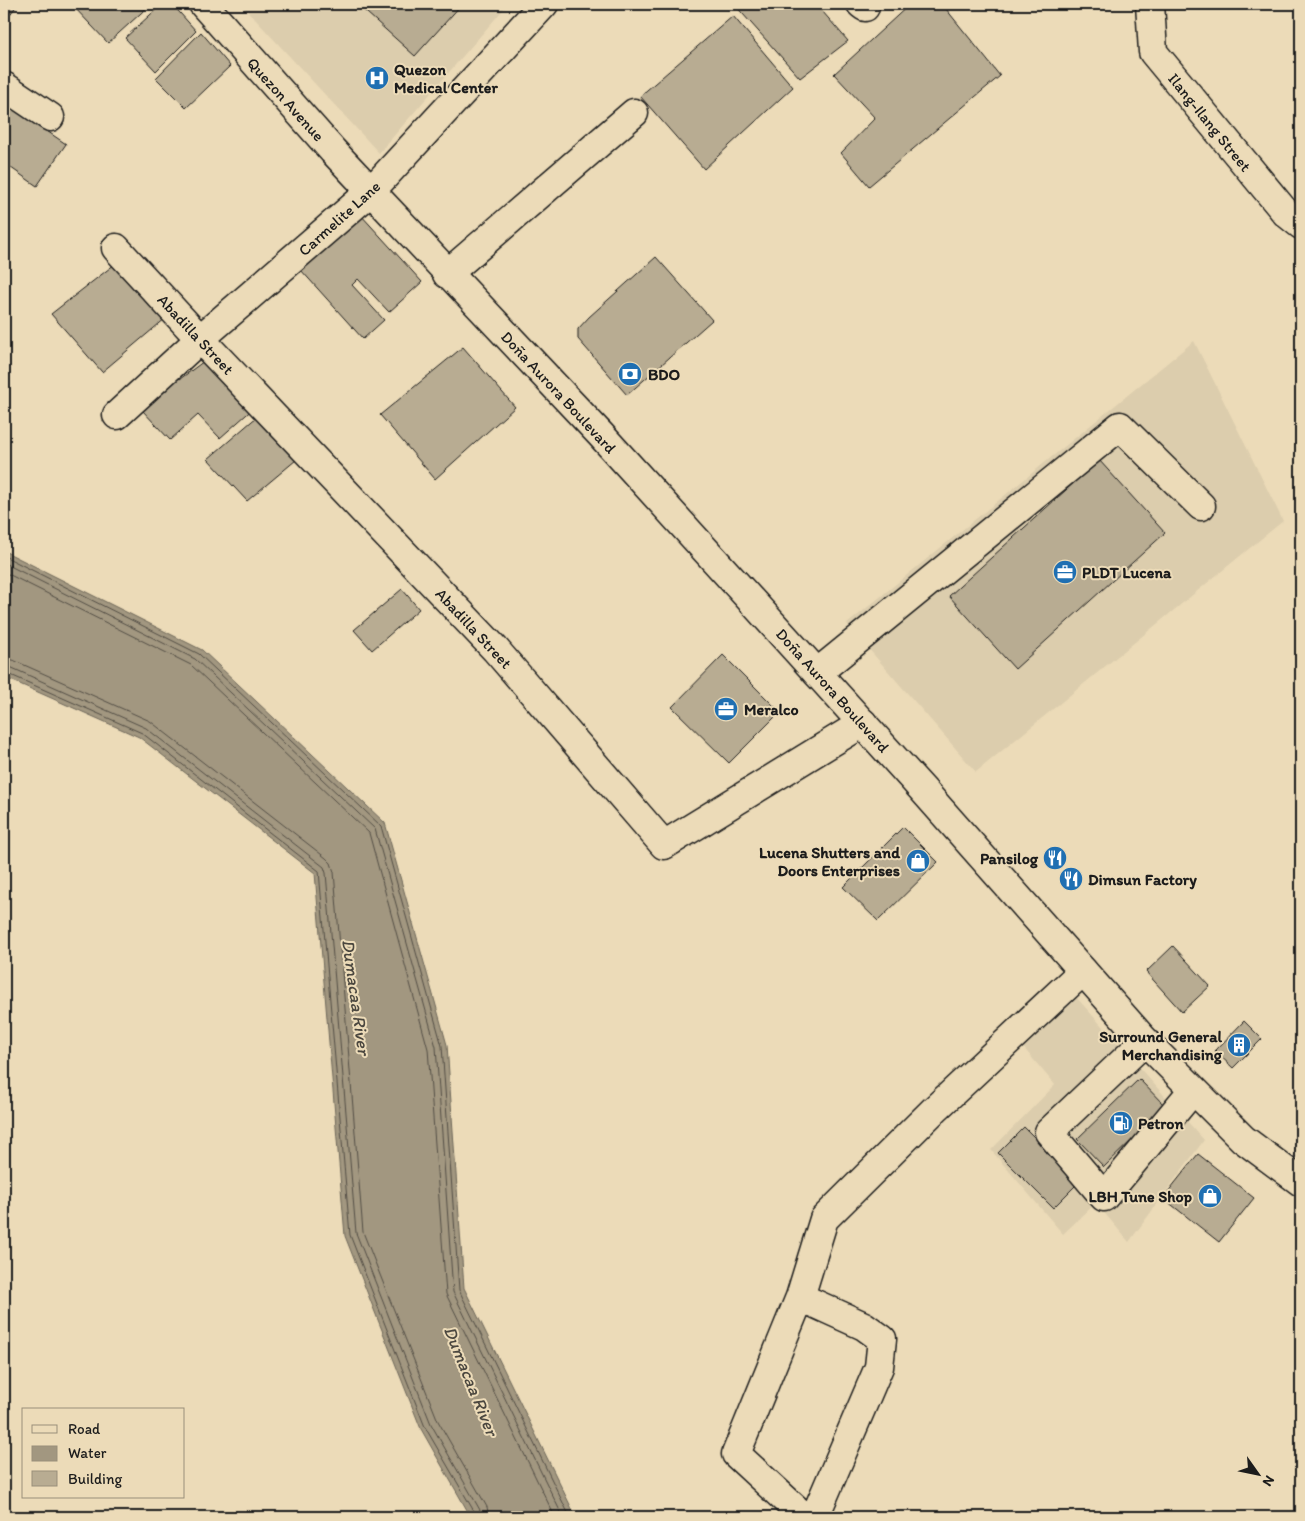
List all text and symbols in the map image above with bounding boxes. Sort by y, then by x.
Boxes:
street label: Quezon Avenue [243,53,329,145]
place label: Quezon Medical Center [394,60,498,97]
hospital icon: Quezon Medical Center [364,65,390,91]
street label: Ilang-Ilang Street [1164,69,1255,175]
street label: Carmelite Lane [295,176,384,260]
street label: Abadilla Street [154,290,238,379]
street label: Doña Aurora Boulevard [497,327,620,458]
bank icon: BDO [617,361,643,387]
place label: BDO [648,365,680,384]
office icon: PLDT Lucena [1052,559,1078,585]
place label: PLDT Lucena [1082,563,1172,582]
street label: Abadilla Street [432,584,516,673]
street label: Doña Aurora Boulevard [772,624,894,756]
office icon: Meralco [713,696,739,722]
place label: Meralco [744,700,799,719]
place label: Lucena Shutters and Doors Enterprises [759,843,900,881]
restaurant icon: Pansilog [1042,845,1068,871]
shop icon: Lucena Shutters and Doors Enterprises [905,848,931,874]
place label: Pansilog [980,849,1039,869]
restaurant icon: Dimsun Factory [1058,866,1084,892]
place label: Dimsun Factory [1088,870,1197,890]
water label: Dumacaa River [337,938,375,1058]
place label: Surround General Merchandising [1099,1027,1223,1065]
building icon: Surround General Merchandising [1226,1032,1252,1058]
fuel station icon: Petron [1108,1110,1134,1136]
place label: Petron [1138,1114,1184,1133]
shop icon: LBH Tune Shop [1197,1183,1223,1209]
place label: LBH Tune Shop [1088,1187,1193,1207]
water label: Dumacaa River [439,1323,504,1441]
legend [22,1408,185,1498]
text: Road [68,1420,101,1438]
text: Water [68,1444,107,1462]
north arrow [1232,1448,1282,1498]
text: Building [68,1470,122,1488]
text: N [1259,1472,1278,1489]

